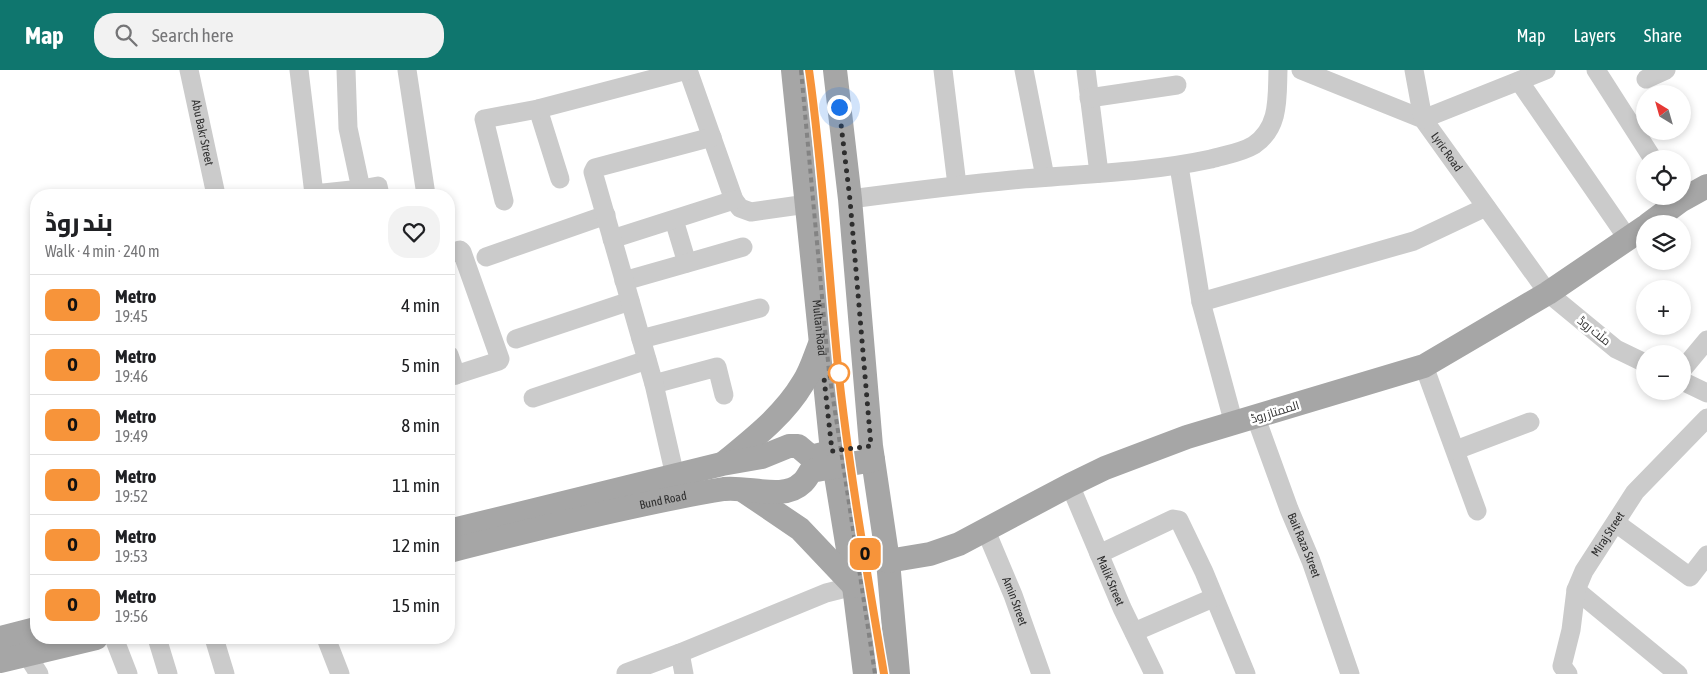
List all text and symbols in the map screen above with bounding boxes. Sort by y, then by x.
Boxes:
search box [94,13,444,58]
icon: search [112,21,140,49]
text: Map [25,22,64,49]
text: Search here [152,24,234,46]
text: Map [1516,25,1545,46]
text: Layers [1573,25,1616,46]
text: Share [1644,25,1682,46]
north arrow [1636,85,1691,140]
map controls [1636,85,1691,400]
your location [827,95,852,120]
street label: Abu Bakr Street [189,98,217,167]
street label: Lyric Road [1428,130,1465,174]
button: locate [1636,150,1691,205]
button: heart [388,206,440,258]
text: بند روڈ [45,209,113,236]
button: layers [1636,215,1691,270]
text: Walk · 4 min · 240 m [45,242,159,260]
button: + [1636,280,1691,335]
text: Metro [115,285,156,307]
text: O [67,294,78,315]
text: 4 min [401,294,440,316]
street label: Multan Road [810,299,829,356]
text: 19:45 [115,307,148,325]
street label: ملّت روڈ [1575,312,1614,349]
text: Metro [115,345,156,367]
button: − [1636,345,1691,400]
text: O [67,354,78,375]
text: 5 min [401,354,440,376]
unlabelled marker [828,362,850,384]
text: 19:46 [115,367,148,385]
street label: الممتاز روڈ [1249,398,1301,426]
text: Metro [115,405,156,427]
text: O [67,414,78,435]
text: 8 min [401,414,440,436]
text: 19:49 [115,427,148,445]
text: Metro [115,465,156,487]
text: O [67,474,78,495]
text: 11 min [392,474,440,496]
text: 19:52 [115,487,148,505]
street label: Bund Road [638,489,688,512]
street label: Miraj Street [1588,509,1628,559]
street label: Bait Raza Street [1284,511,1323,580]
text: Metro [115,525,156,547]
text: O [67,534,78,555]
text: 12 min [392,534,440,556]
line badge: O [849,538,881,570]
text: O [860,543,870,564]
text: 19:53 [115,547,148,565]
street label: Malik Street [1094,554,1127,608]
street label: Amin Street [999,575,1031,628]
text: Metro [115,585,156,607]
text: O [67,594,78,615]
text: 15 min [392,594,440,616]
text: 19:56 [115,607,148,625]

